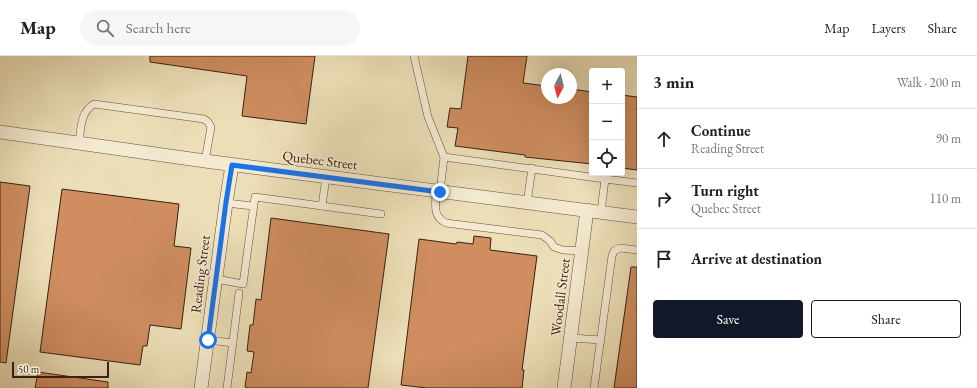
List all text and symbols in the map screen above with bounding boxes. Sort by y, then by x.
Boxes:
search box [80,10,360,46]
text: Map [20,15,56,40]
icon: search [94,17,116,39]
text: Search here [126,18,191,37]
text: Map [824,19,849,37]
text: Layers [871,19,906,37]
text: Share [928,19,957,37]
north arrow [541,68,577,104]
map controls [589,68,625,176]
button: + [589,68,625,104]
text: 3 min [653,71,694,93]
text: Walk · 200 m [897,74,961,91]
button: − [589,104,625,140]
text: Continue [691,121,751,140]
icon: ahead [653,128,675,150]
text: 90 m [936,130,961,147]
button: locate [589,140,625,176]
text: Reading Street [691,140,764,157]
street label: Quebec Street [282,146,359,174]
text: Turn right [691,181,759,200]
route end [431,183,449,201]
icon: right [653,188,675,210]
text: 110 m [930,190,961,207]
text: Quebec Street [691,200,761,217]
street label: Reading Street [186,233,214,314]
icon: arrive [653,248,675,270]
text: Arrive at destination [691,249,822,268]
street label: Woodall Street [546,256,574,337]
button: Save [653,300,803,338]
button: Share [811,300,961,338]
route start [199,331,217,349]
scale bar [12,360,109,379]
text: 50 m [18,362,39,376]

